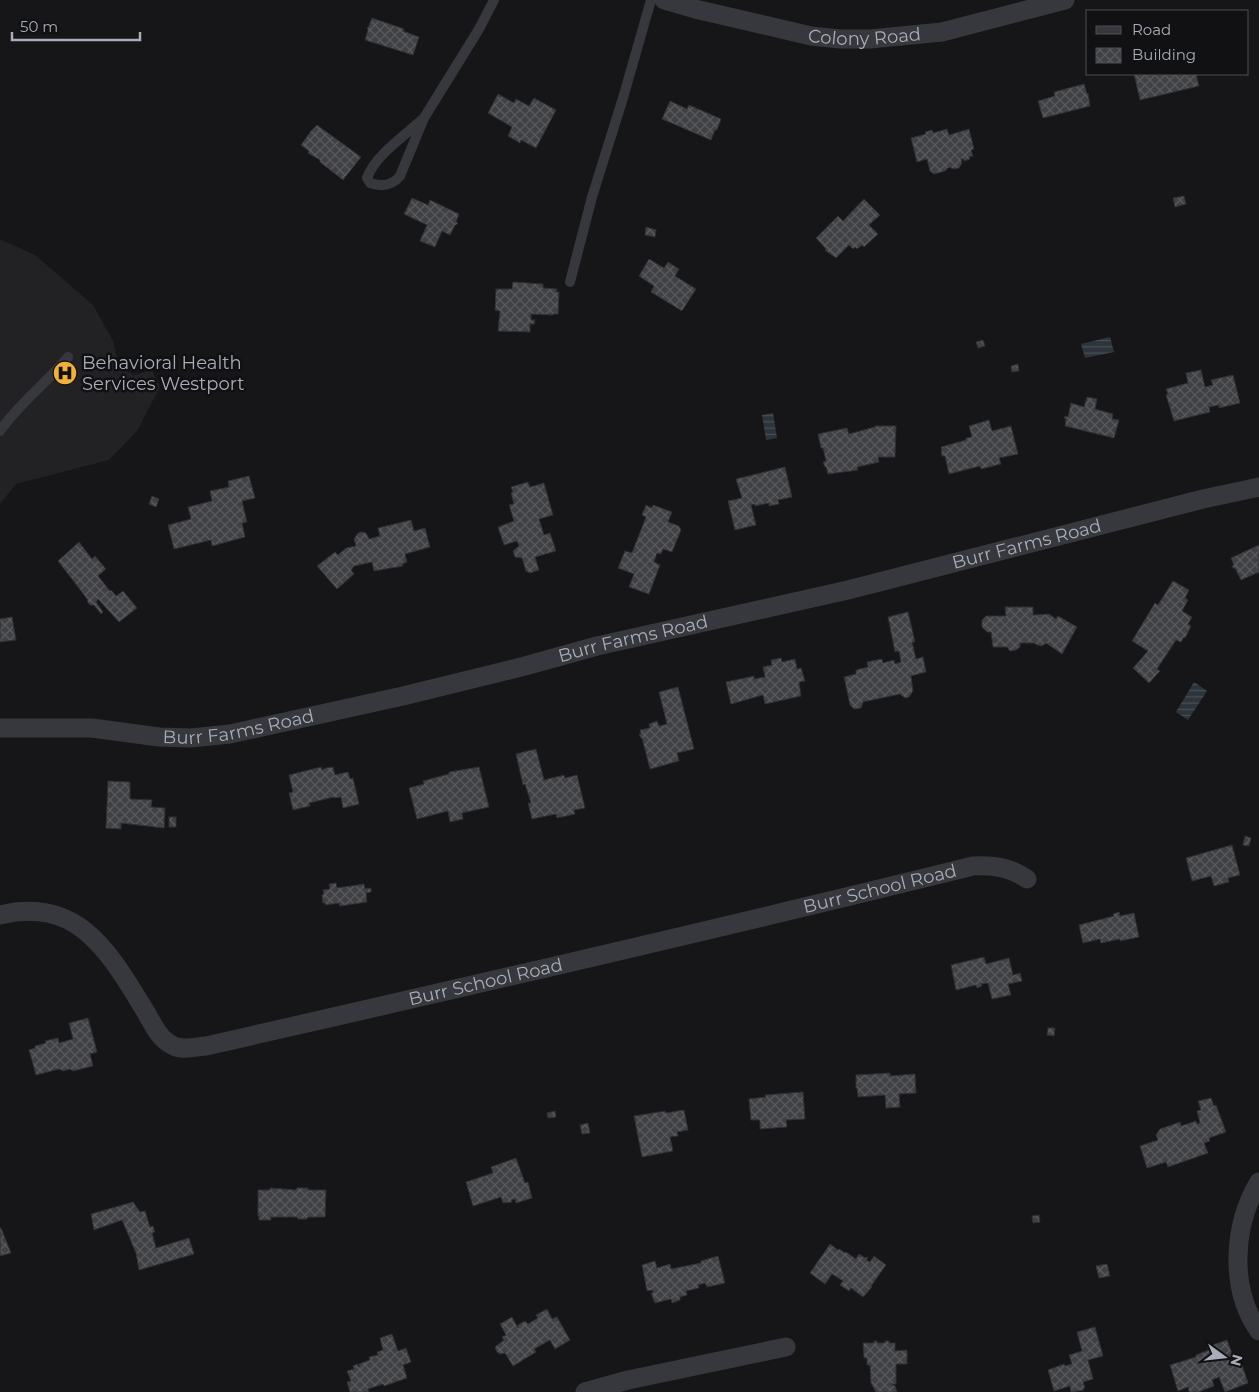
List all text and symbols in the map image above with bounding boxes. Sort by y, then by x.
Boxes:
scale bar [12,10,140,42]
legend [1086,10,1249,75]
text: 50 m [20,17,58,36]
text: Road [1132,20,1171,39]
street label: Colony Road [807,23,922,50]
text: Building [1132,45,1196,64]
place label: Behavioral Health Services Westport [82,352,245,395]
hospital icon: Behavioral Health Services Westport [52,360,78,386]
street label: Burr Farms Road [950,515,1104,574]
street label: Burr Farms Road [556,611,710,667]
street label: Burr Farms Road [162,705,316,749]
street label: Burr School Road [801,859,959,918]
street label: Burr School Road [407,954,565,1010]
north arrow [1199,1332,1249,1382]
text: N [1226,1353,1247,1368]

